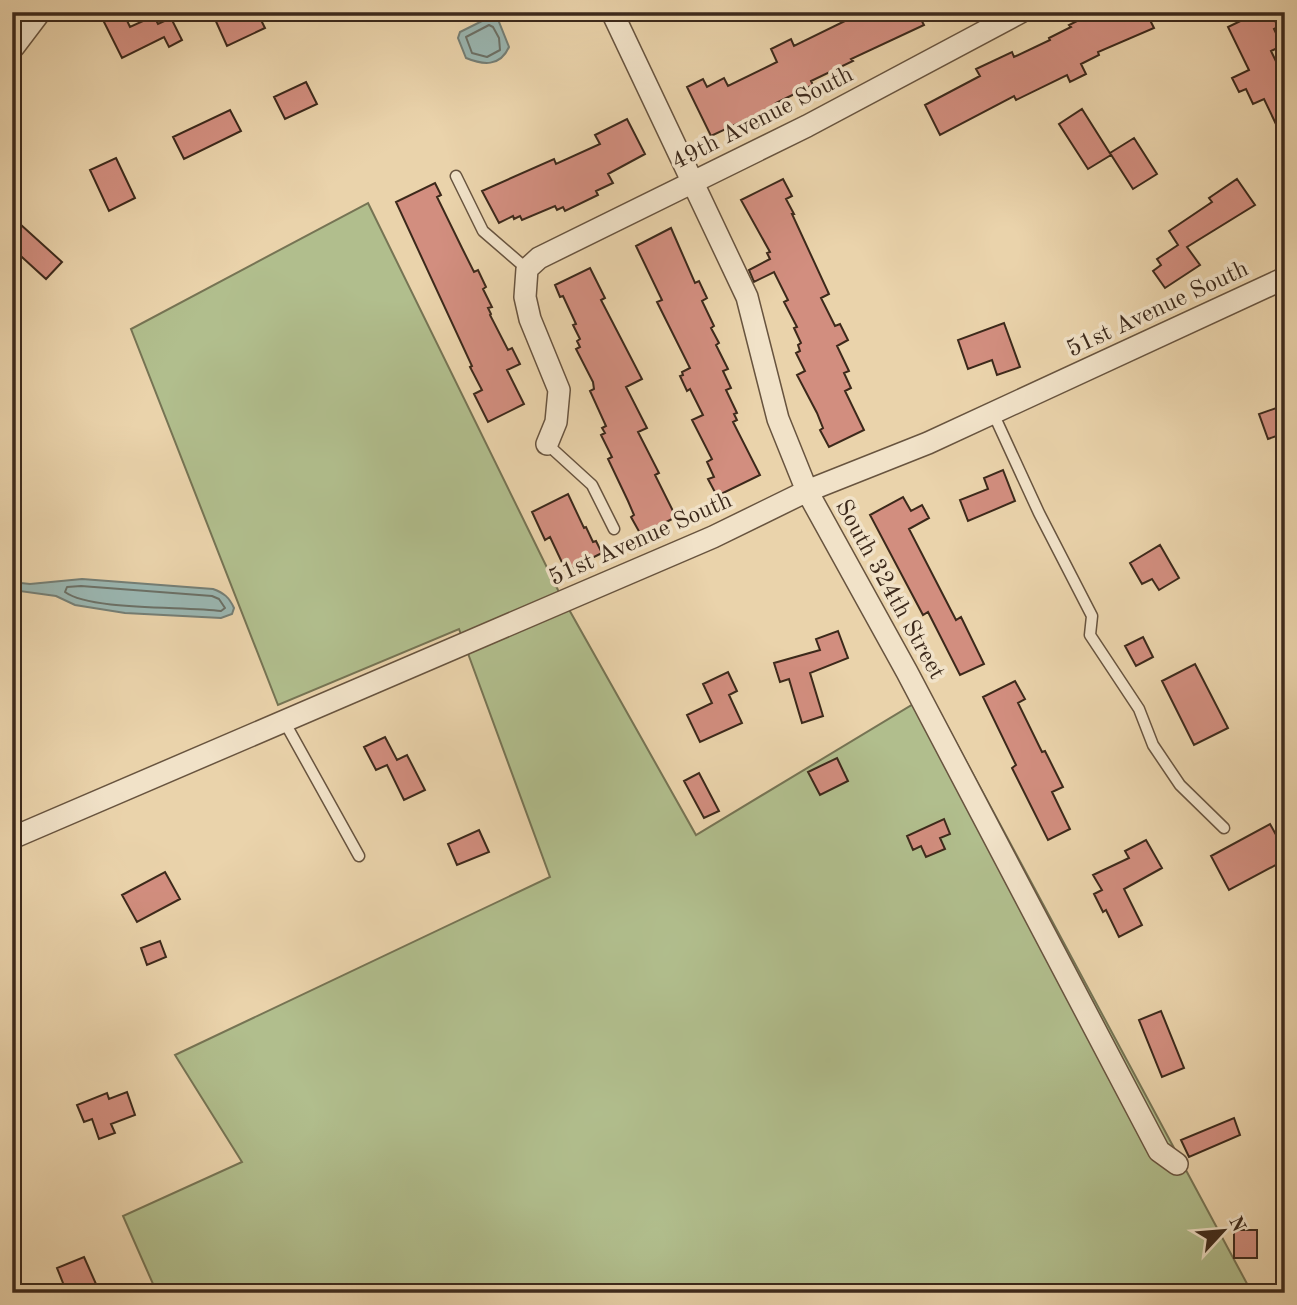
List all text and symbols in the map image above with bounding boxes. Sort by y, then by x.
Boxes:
street label: 49th Avenue South [668,63,857,175]
street label: 51st Avenue South [1063,257,1252,362]
street label: 51st Avenue South [546,489,736,591]
street label: South 324th Street [830,496,949,684]
north arrow [1188,1196,1258,1266]
text: N [1224,1214,1248,1236]

